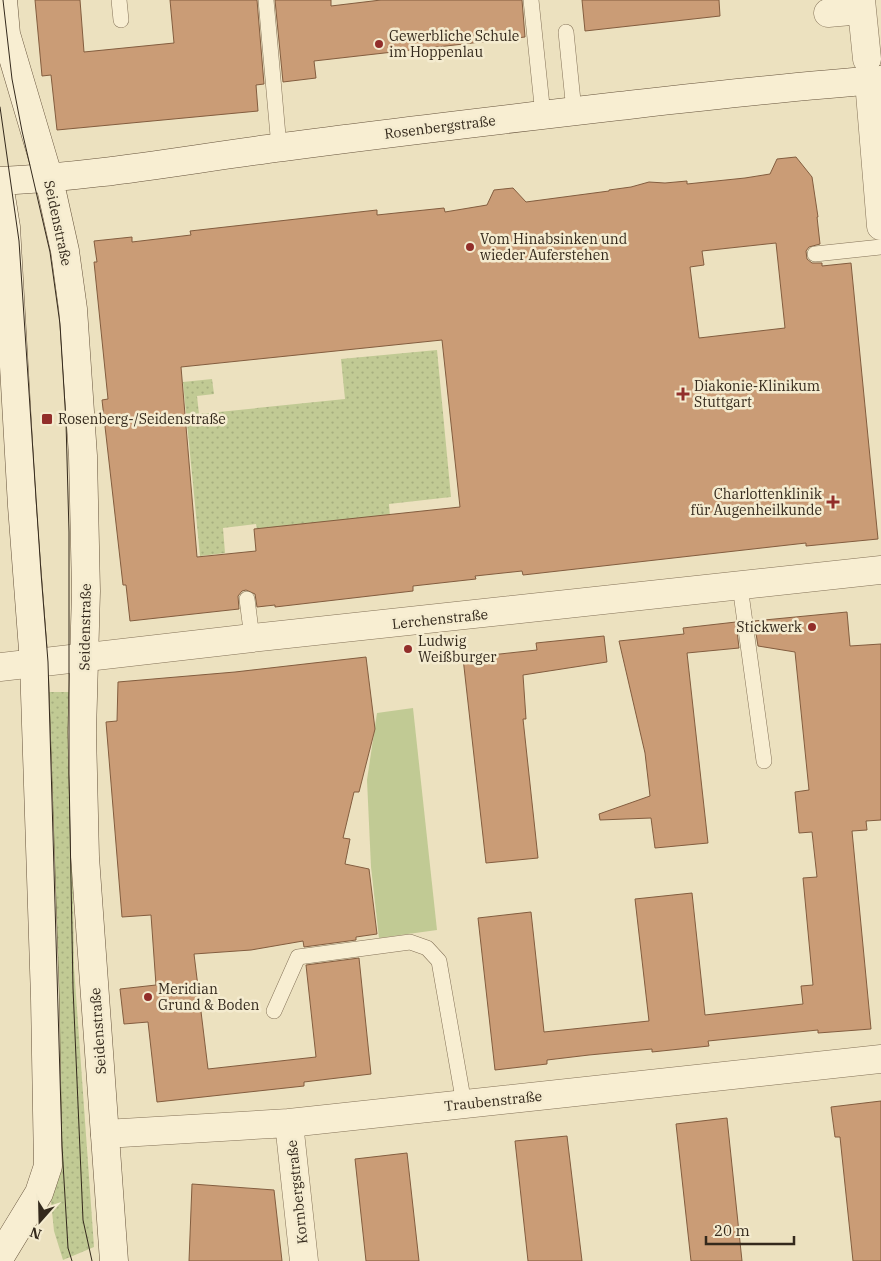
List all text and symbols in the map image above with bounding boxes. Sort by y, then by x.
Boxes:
place label: Gewerbliche Schule im Hoppenlau [389,27,519,61]
marker: Gewerbliche Schule im Hoppenlau [373,38,385,50]
street label: Rosenbergstraße [383,111,497,143]
street label: Seidenstraße [40,179,76,267]
place label: Vom Hinabsinken und wieder Auferstehen [480,230,628,264]
marker: Vom Hinabsinken und wieder Auferstehen [464,241,476,253]
place label: Diakonie-Klinikum Stuttgart [694,377,820,411]
marker: Diakonie-Klinikum Stuttgart [676,387,690,401]
place label: Rosenberg-/Seidenstraße [58,410,226,428]
marker: Rosenberg-/Seidenstraße [40,412,54,426]
place label: Charlottenklinik für Augenheilkunde [691,485,823,519]
marker: Charlottenklinik für Augenheilkunde [826,495,840,509]
street label: Seidenstraße [75,583,95,671]
street label: Lerchenstraße [391,605,489,633]
place label: Stickwerk [736,618,803,636]
marker: Stickwerk [806,621,818,633]
place label: Ludwig Weißburger [418,632,497,666]
marker: Ludwig Weißburger [402,643,414,655]
place label: Meridian Grund & Boden [158,980,260,1014]
street label: Seidenstraße [86,987,110,1075]
marker: Meridian Grund & Boden [142,991,154,1003]
street label: Traubenstraße [443,1087,543,1115]
street label: Kornbergstraße [283,1139,311,1245]
north arrow [15,1196,65,1246]
scale bar [706,1214,794,1246]
text: 20 m [714,1221,750,1240]
text: N [27,1223,44,1244]

